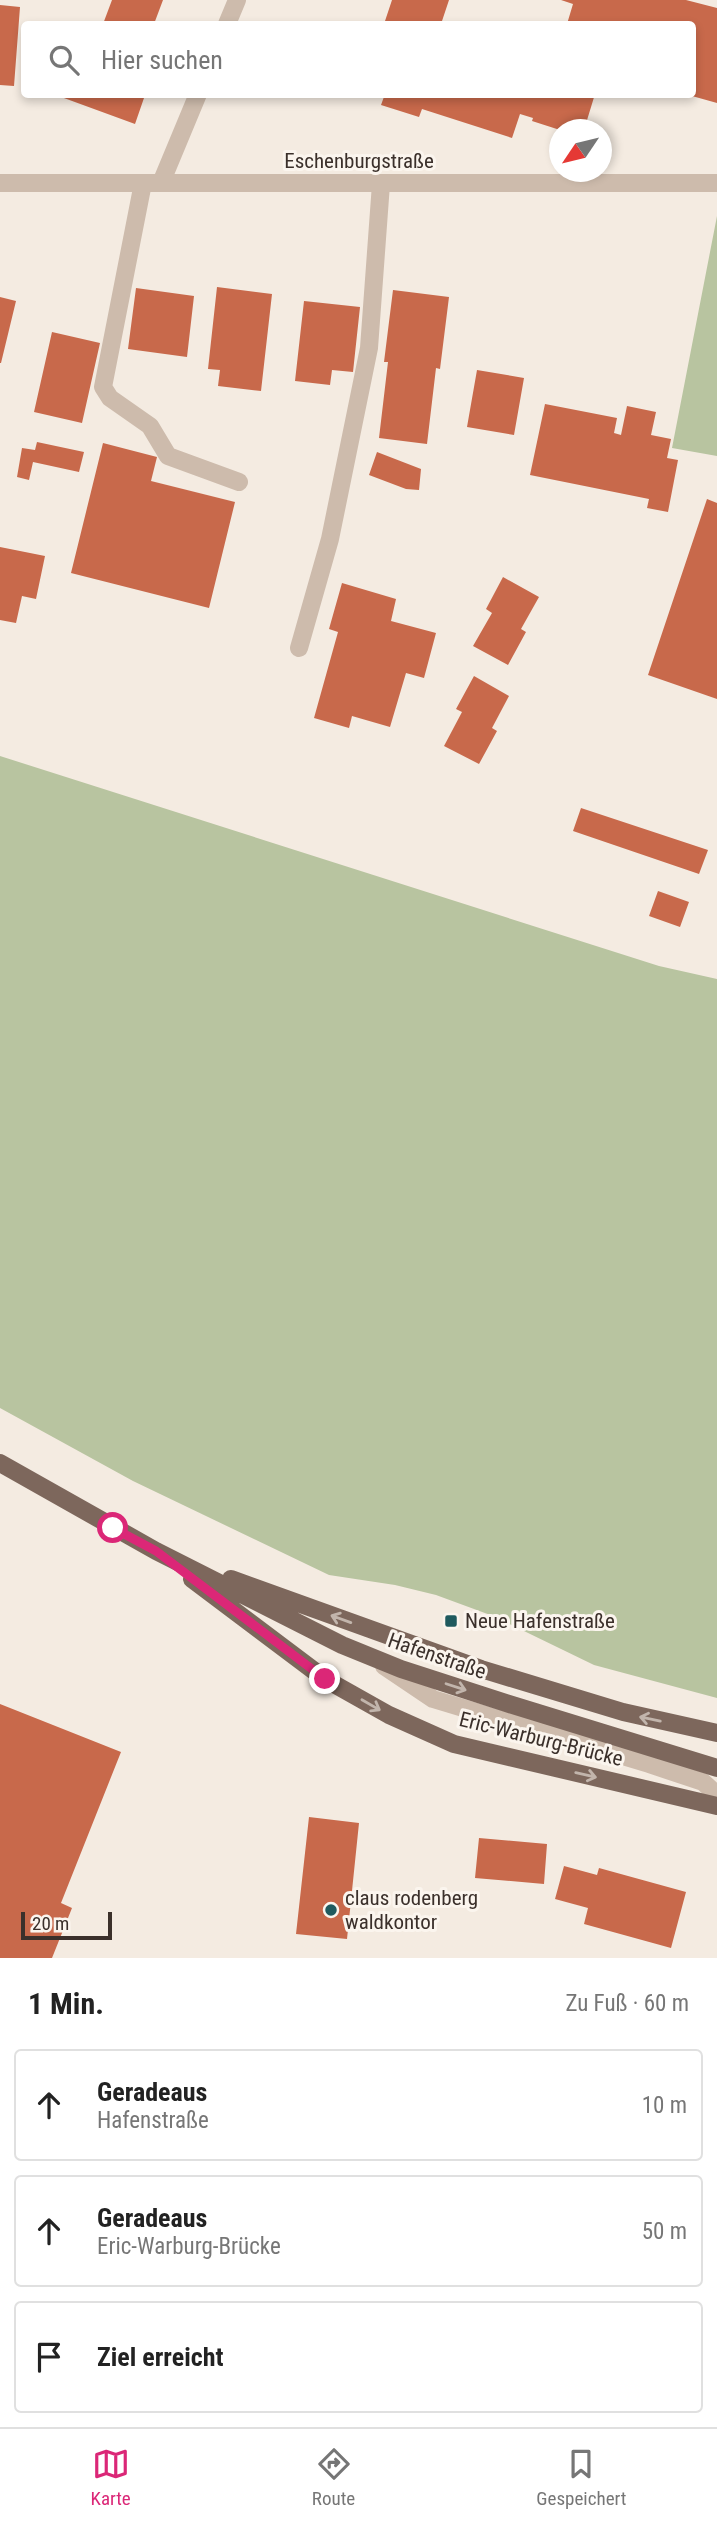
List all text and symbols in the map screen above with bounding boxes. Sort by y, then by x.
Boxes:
search box [21,21,696,98]
icon: search [45,41,83,79]
text: Hier suchen [101,45,223,75]
north arrow [549,119,612,182]
street label: Eschenburgstraße [284,149,434,173]
route start [97,1512,128,1543]
place label: Neue Hafenstraße [465,1609,615,1633]
one-way arrow [330,1612,352,1624]
marker: Neue Hafenstraße [443,1613,459,1629]
street label: Hafenstraße [385,1628,489,1684]
route end [309,1663,340,1694]
one-way arrow [445,1682,467,1694]
one-way arrow [360,1698,380,1712]
street label: Eric-Warburg-Brücke [457,1707,625,1771]
one-way arrow [639,1711,662,1725]
one-way arrow [574,1769,597,1782]
place label: claus rodenberg waldkontor [345,1886,478,1934]
marker: claus rodenberg waldkontor [323,1902,339,1918]
scale bar [21,1909,112,1941]
text: 20 m [32,1912,69,1935]
text: 1 Min. [28,1986,104,2021]
text: Zu Fuß · 60 m [565,1990,689,2017]
text: Geradeaus [97,2077,207,2107]
icon: ahead [30,2086,68,2124]
text: 10 m [642,2092,687,2119]
text: Hafenstraße [97,2107,209,2134]
text: Geradeaus [97,2203,207,2233]
icon: ahead [30,2212,68,2250]
text: 50 m [642,2218,687,2245]
text: Eric-Warburg-Brücke [97,2233,281,2260]
icon: arrive [30,2338,68,2376]
text: Ziel erreicht [97,2342,223,2372]
tab: Karte [91,2445,131,2510]
tab: Route [312,2445,355,2510]
tab: Gespeichert [536,2445,626,2510]

